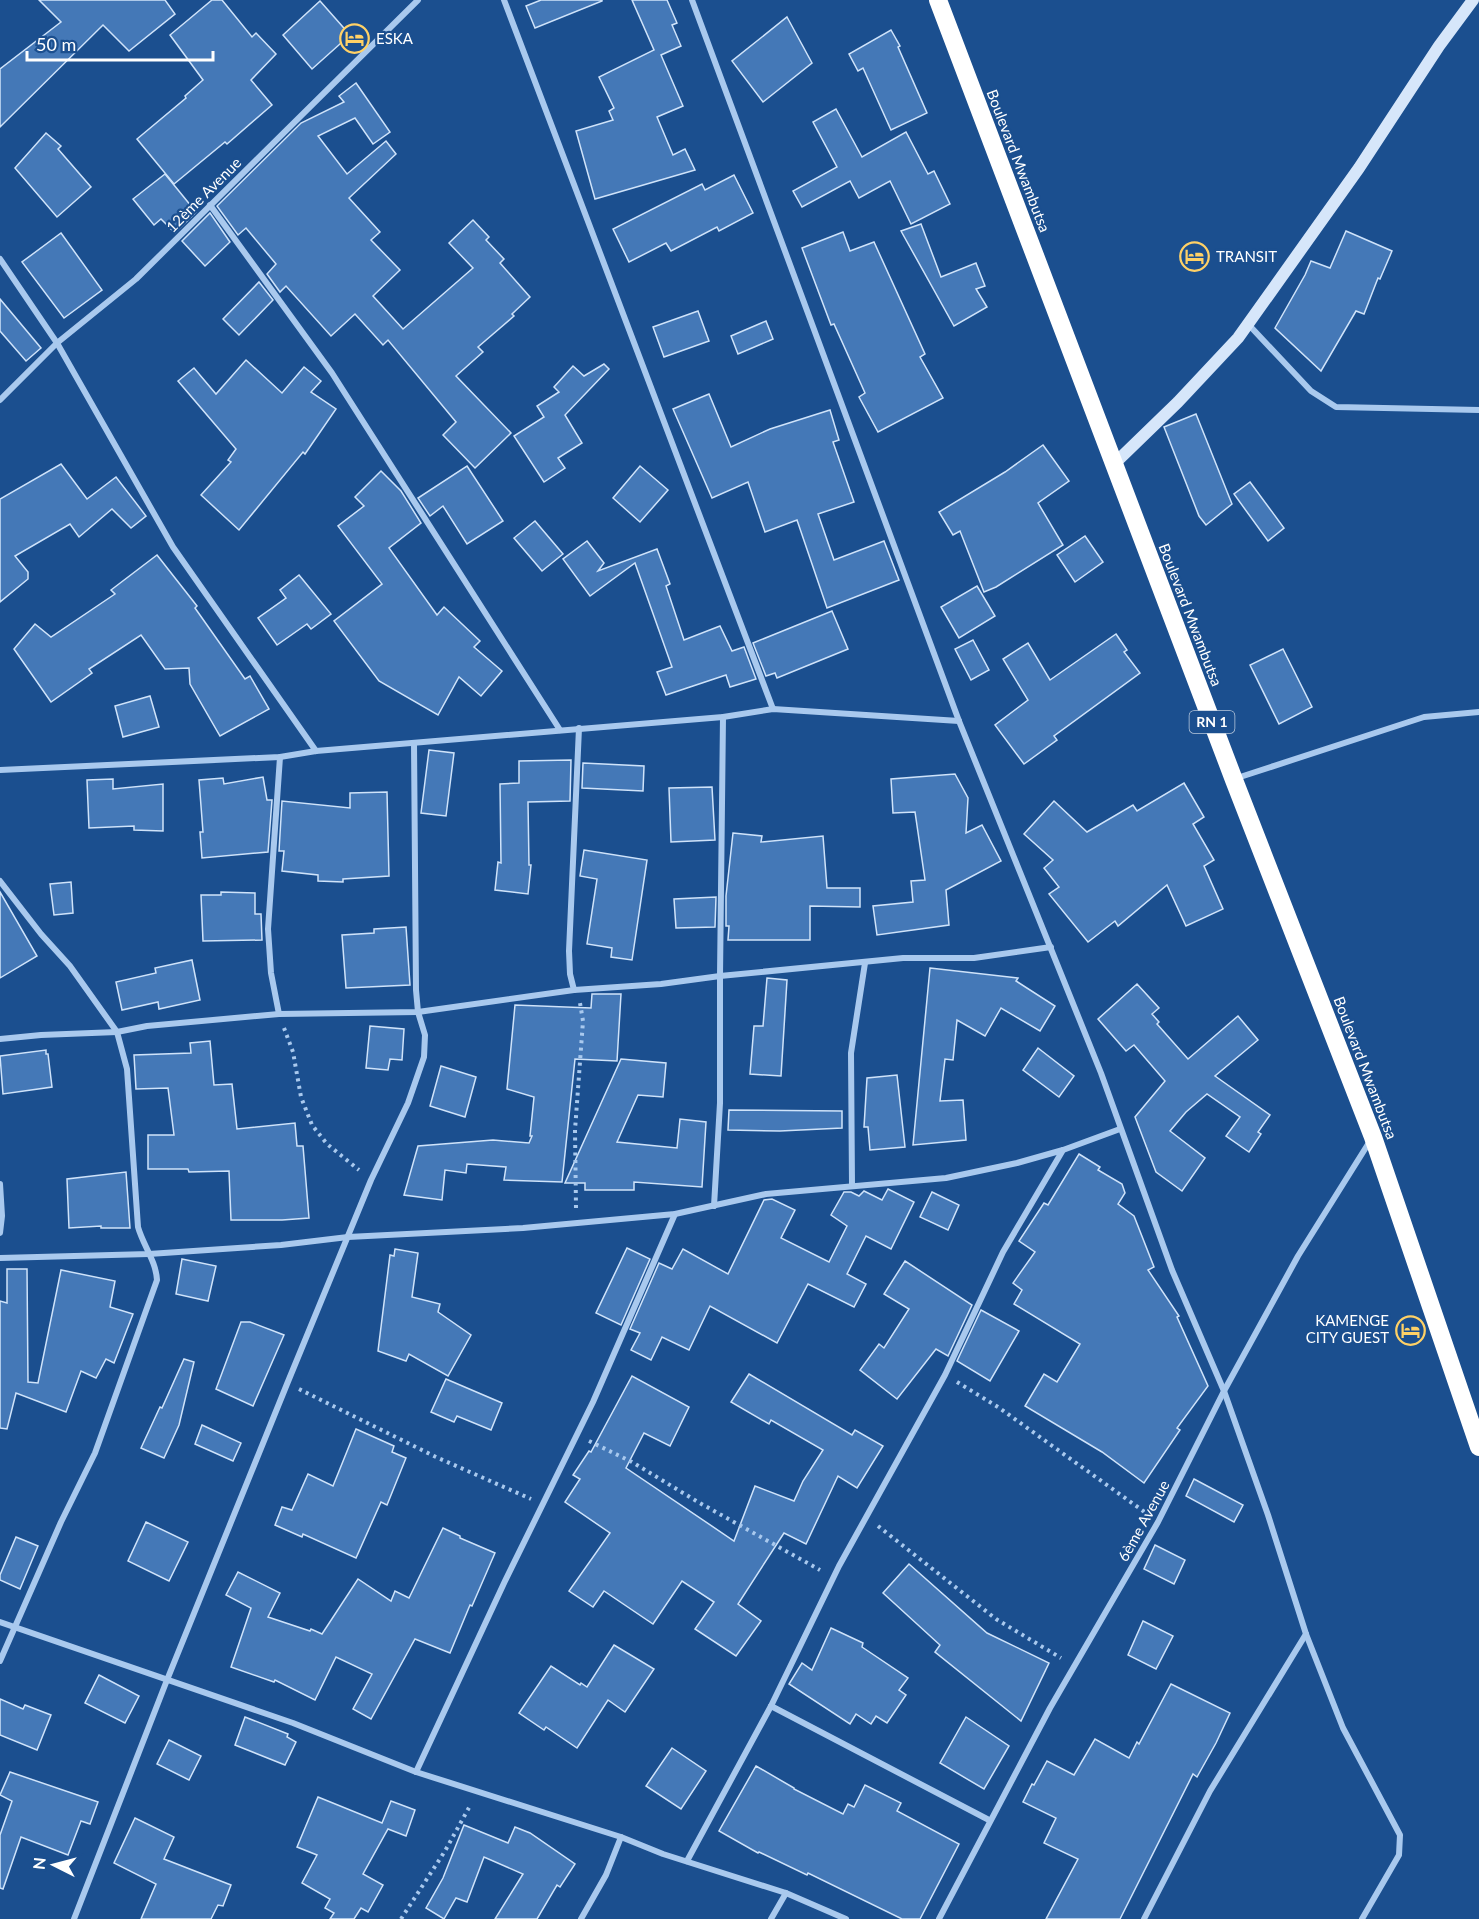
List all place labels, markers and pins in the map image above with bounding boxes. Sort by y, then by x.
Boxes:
hotel icon: ESKA [339,23,371,55]
place label: ESKA [376,29,414,47]
hotel icon: TRANSIT [1179,241,1211,273]
place label: TRANSIT [1216,247,1277,265]
place label: KAMENGE CITY GUEST [1306,1311,1389,1346]
hotel icon: KAMENGE CITY GUEST [1394,1314,1426,1346]

